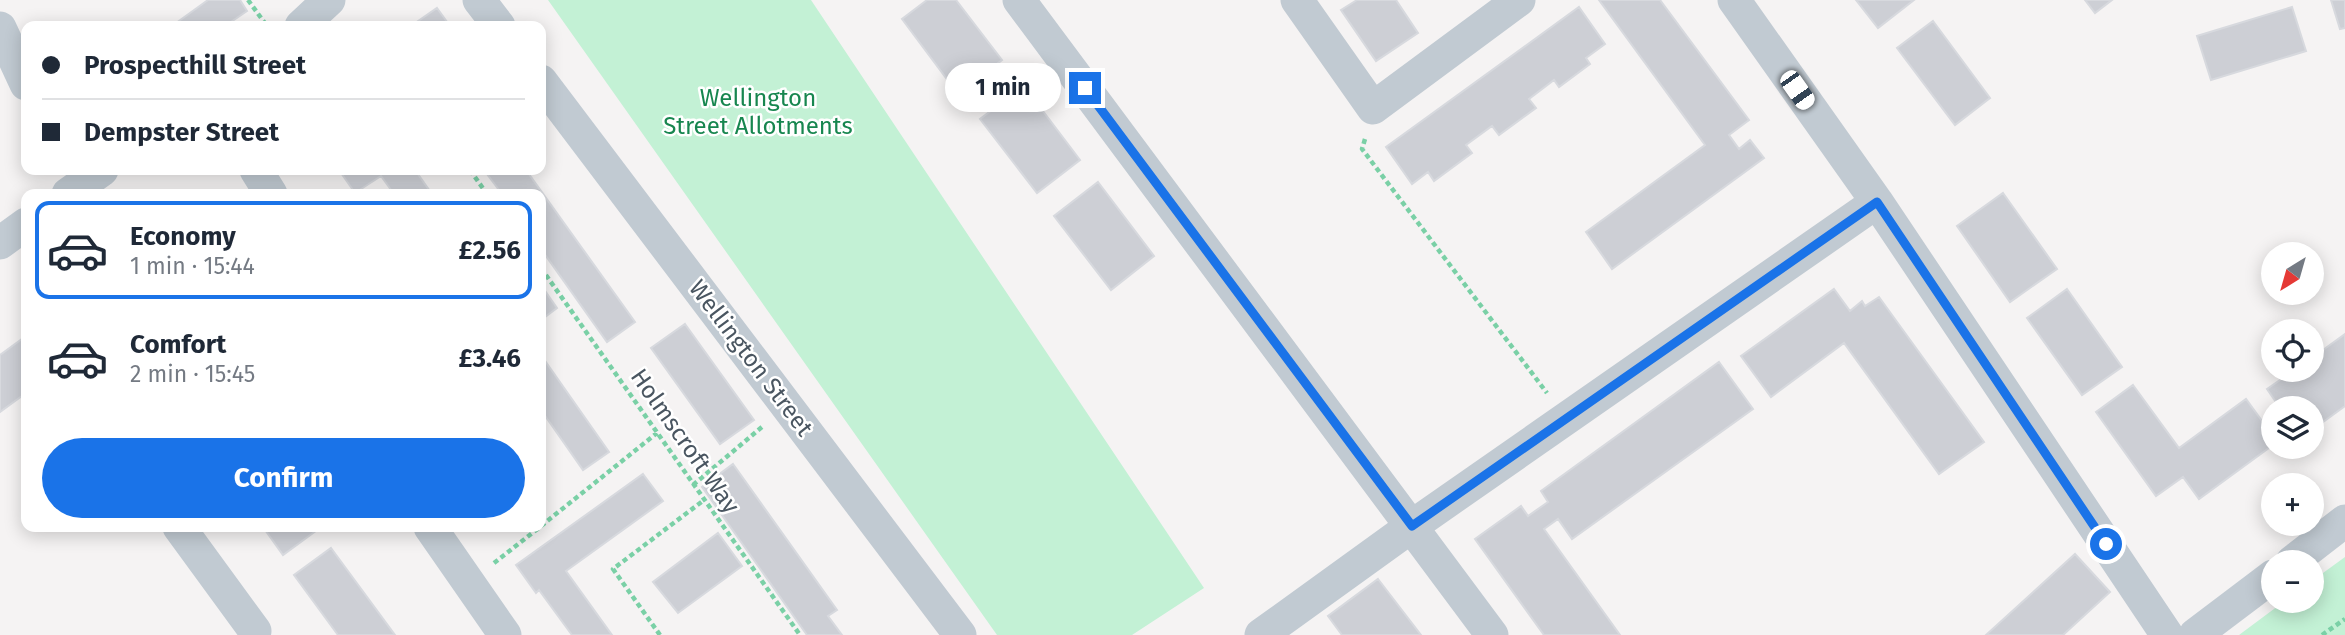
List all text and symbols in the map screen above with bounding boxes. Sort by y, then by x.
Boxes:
text: Prospecthill Street [84,50,306,81]
callout: 1 min [945,64,1060,112]
car [1777,67,1818,113]
route end [1069,72,1101,104]
text: 1 min [975,73,1031,101]
park label: Wellington Street Allotments [663,84,853,140]
text: Dempster Street [84,117,279,148]
icon: car [46,219,109,282]
text: Economy [130,221,236,252]
text: £2.56 [458,235,521,266]
north arrow [2261,242,2324,304]
map controls [2261,242,2324,613]
text: 1 min · 15:44 [130,252,255,280]
street label: Wellington Street [683,275,819,442]
button: locate [2261,319,2324,382]
icon: car [46,327,109,390]
text: Comfort [130,329,226,360]
text: £3.46 [458,343,521,374]
text: 2 min · 15:45 [130,360,255,388]
street label: Holmscroft Way [625,363,745,519]
button: layers [2261,396,2324,459]
button: Confirm [42,438,525,518]
button: + [2261,473,2324,536]
route start [2090,528,2122,560]
button: − [2261,550,2324,613]

